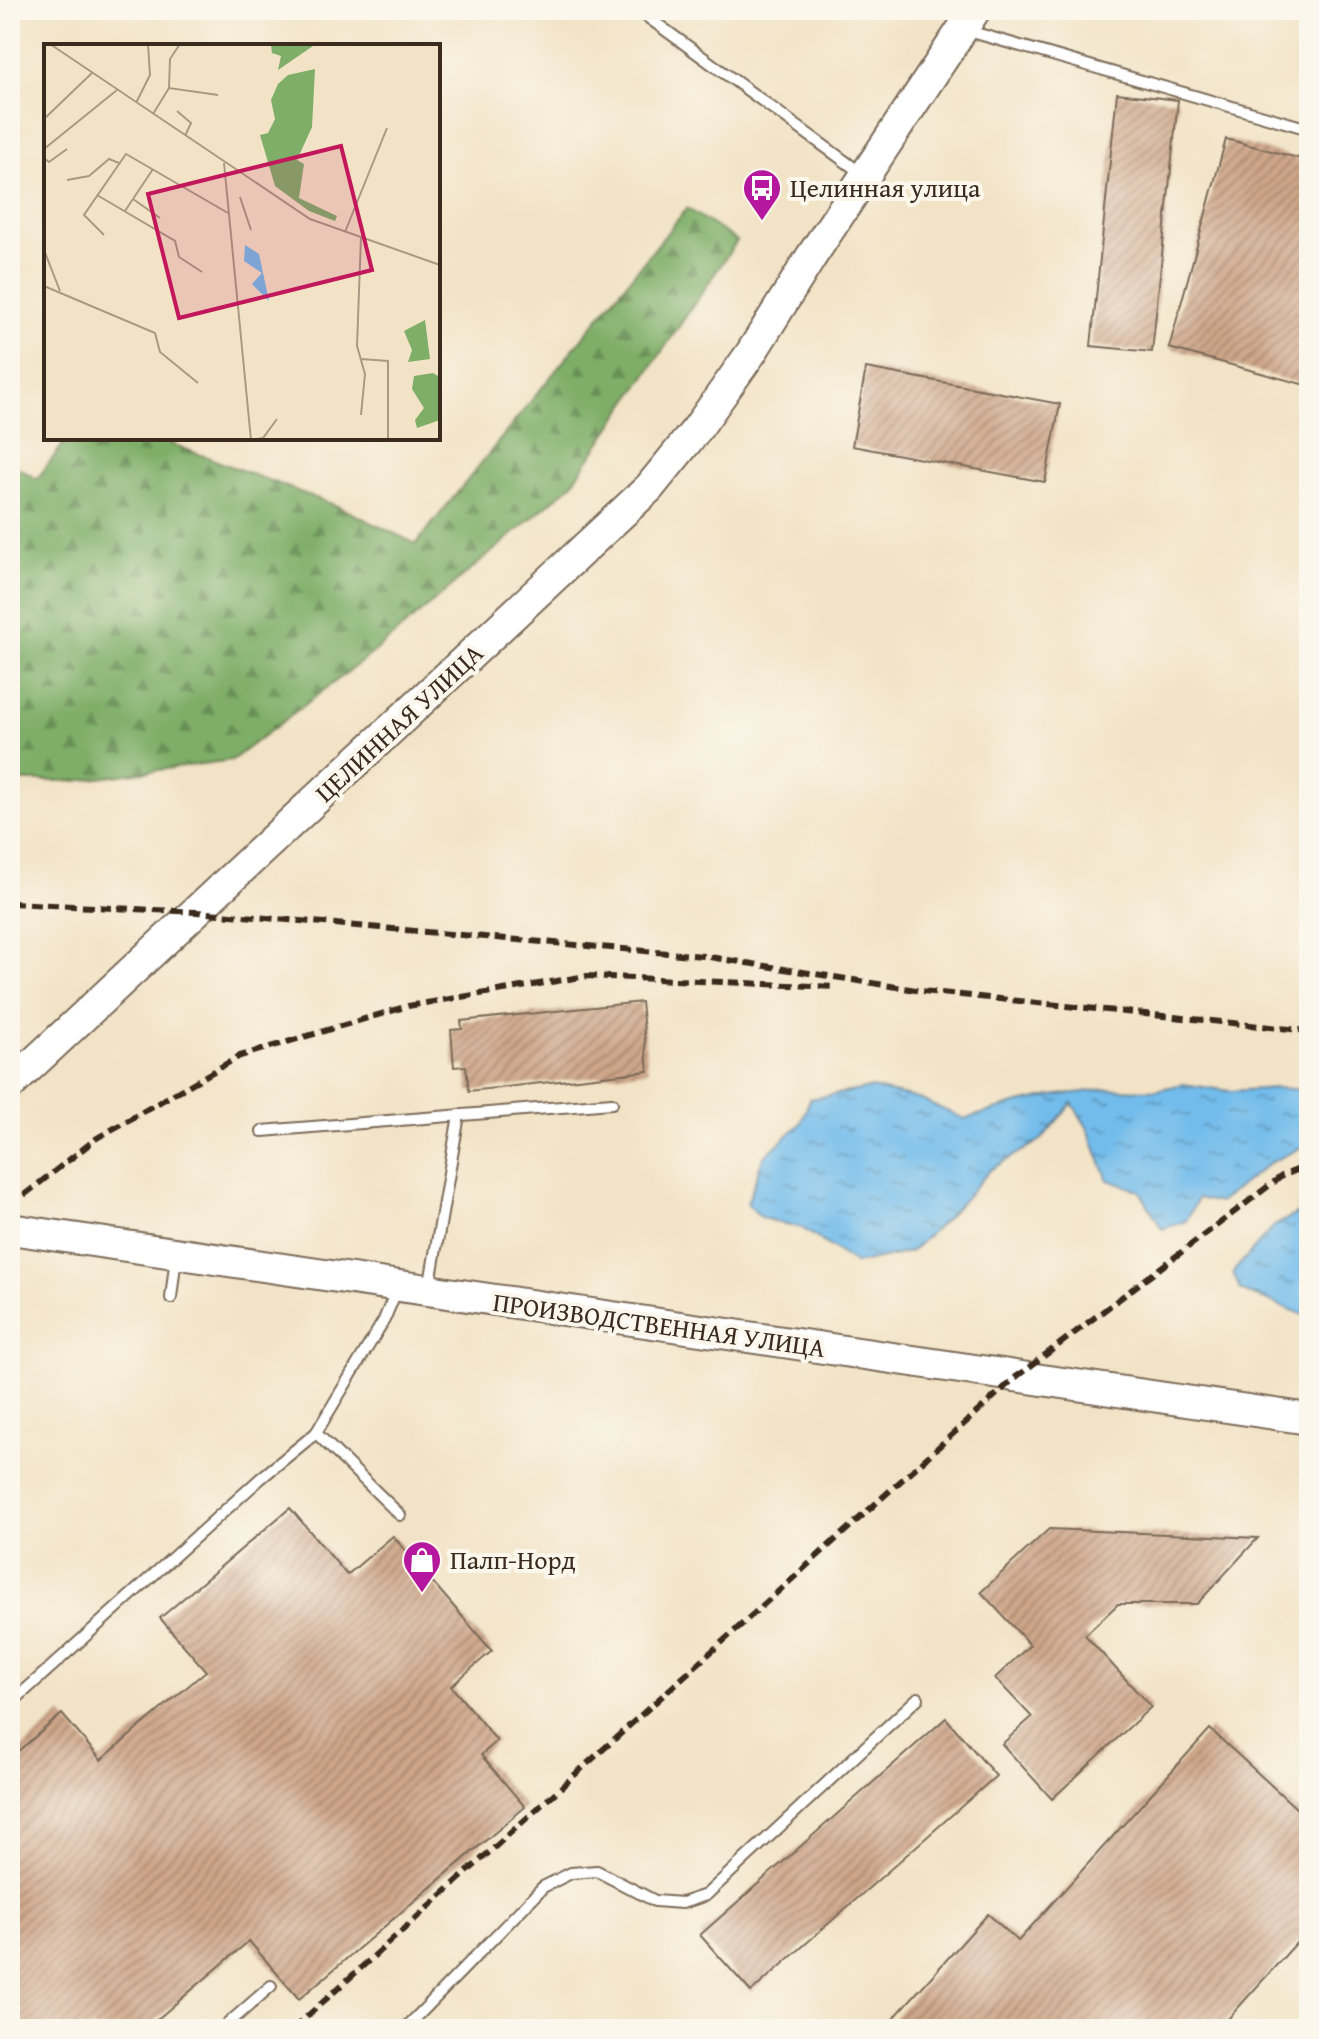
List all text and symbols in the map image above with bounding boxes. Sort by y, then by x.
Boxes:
inset map [44,44,440,440]
bus stop icon: Целинная улица [741,167,783,222]
place label: Целинная улица [790,168,981,207]
street label: ЦЕЛИННАЯ УЛИЦА [306,634,492,811]
street label: ПРОИЗВОДСТВЕННАЯ УЛИЦА [491,1282,828,1367]
shop icon: Палп-Норд [401,1539,443,1594]
place label: Палп-Норд [450,1540,576,1579]

